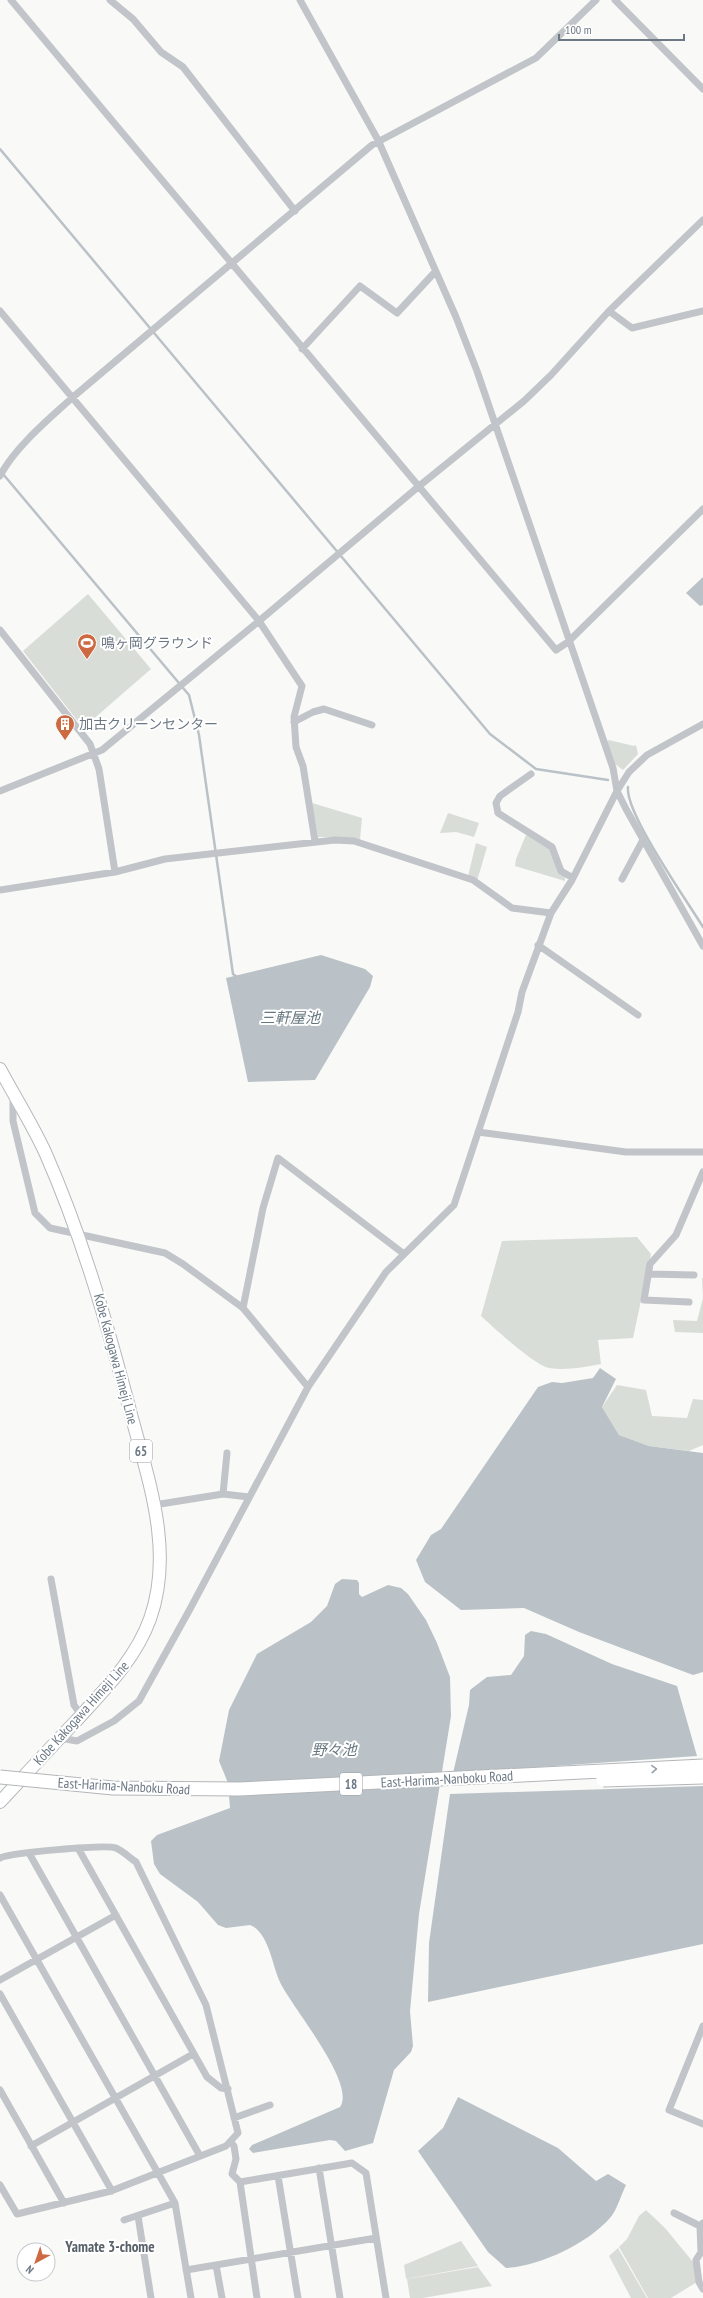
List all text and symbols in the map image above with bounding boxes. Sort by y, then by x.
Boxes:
scale bar [559,16,684,42]
text: 100 m [565,22,592,37]
sports icon: 鳴ヶ岡グラウンド [76,632,98,660]
place label: 鳴ヶ岡グラウンド [101,634,213,652]
building icon: 加古クリーンセンター [54,713,76,741]
place label: 加古クリーンセンター [79,715,218,733]
water label: 三軒屋池 [260,1008,322,1027]
street label: Kobe Kakogawa Himeji Line [90,1292,142,1426]
road number: 65 [130,1440,152,1462]
street label: Kobe Kakogawa Himeji Line [29,1657,133,1769]
water label: 野々池 [311,1740,358,1759]
one-way arrow [651,1764,657,1773]
street label: East-Harima-Nanboku Road [380,1767,514,1791]
road number: 18 [340,1773,362,1795]
street label: East-Harima-Nanboku Road [57,1774,191,1798]
district label: Yamate 3-chome [64,2237,155,2256]
north arrow [16,2242,56,2282]
text: N [23,2262,36,2277]

